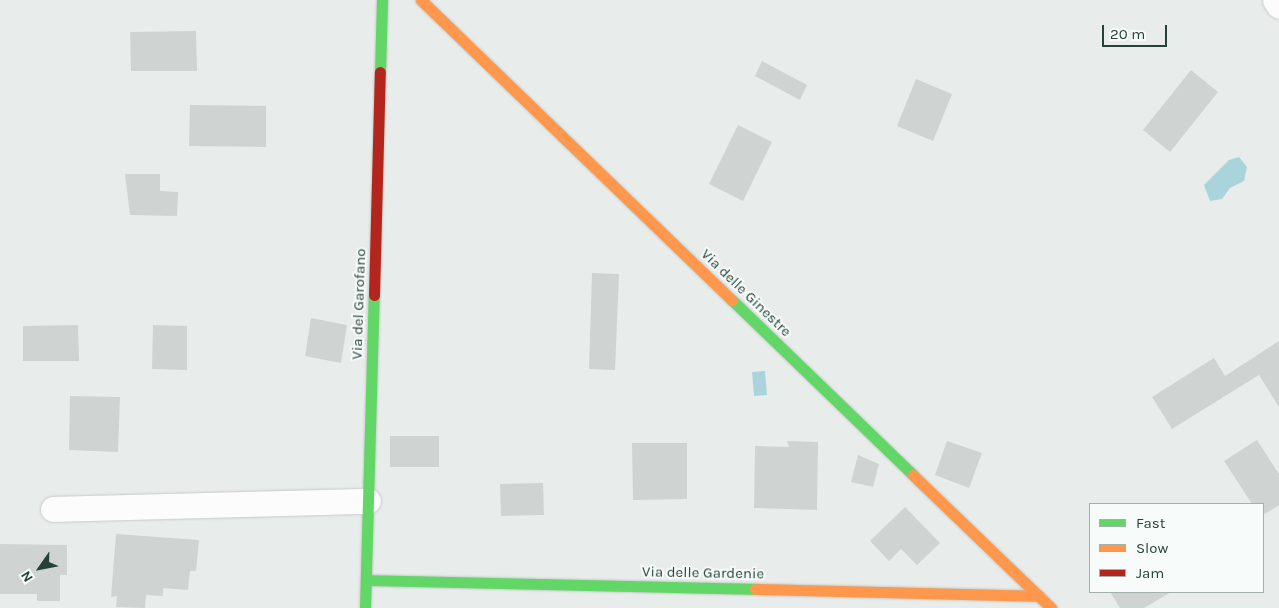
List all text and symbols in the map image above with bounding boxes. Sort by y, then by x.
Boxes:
scale bar [1104,15,1169,47]
text: 20 m [1110,25,1145,43]
street label: Via delle Ginestre [697,245,795,341]
street label: Via del Garofano [348,248,370,360]
legend [1089,503,1264,593]
text: Fast [1136,514,1165,532]
text: Slow [1136,539,1168,557]
north arrow [15,543,65,593]
street label: Via delle Gardenie [642,563,764,583]
text: Jam [1136,564,1164,582]
text: N [17,568,37,585]

